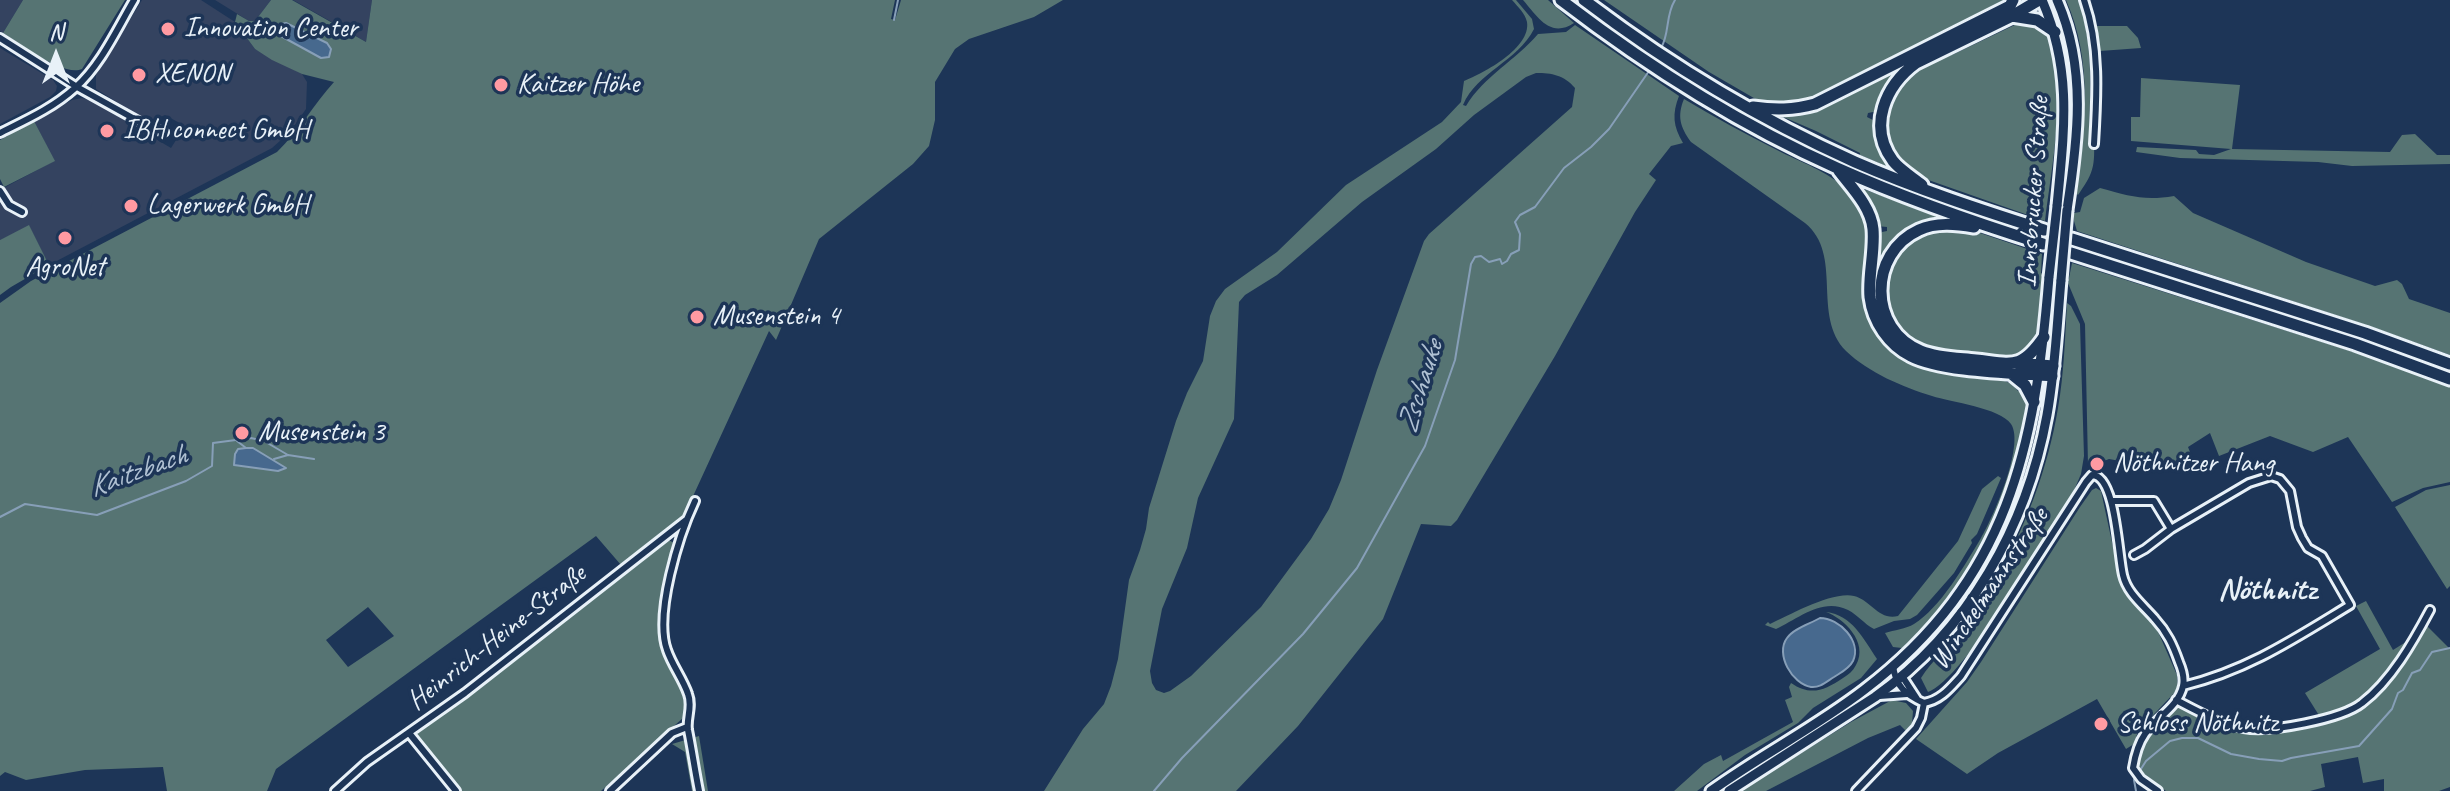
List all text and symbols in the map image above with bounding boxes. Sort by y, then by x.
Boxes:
place label: Innovation Center [184,12,358,46]
north arrow [16,16,96,96]
text: N [49,18,63,46]
marker: Innovation Center [159,20,177,38]
place label: XENON [155,58,230,92]
marker: XENON [130,66,148,84]
place label: Kaitzer Höhe [517,68,639,102]
marker: Kaitzer Höhe [492,76,510,94]
street label: Innsbrucker Straße [2011,96,2057,288]
place label: IBH connect GmbH [123,114,309,148]
marker: IBH connect GmbH [98,122,116,140]
place label: Lagerwerk GmbH [147,189,309,223]
marker: Lagerwerk GmbH [122,197,140,215]
marker: AgroNet [56,229,74,247]
place label: AgroNet [25,251,105,285]
place label: Musenstein 4 [713,300,840,334]
marker: Musenstein 4 [688,308,706,326]
water label: Zschauke [1390,337,1452,437]
place label: Musenstein 3 [258,416,385,450]
marker: Musenstein 3 [233,424,251,442]
water label: Kaitzbach [84,438,192,506]
place label: Nöthnitzer Hang [2113,447,2274,481]
marker: Nöthnitzer Hang [2088,455,2106,473]
street label: Winckelmannstraße [1924,502,2056,676]
street label: Heinrich-Heine-Straße [401,558,593,718]
district label: Nöthnitz [2218,572,2316,610]
place label: Schloss Nöthnitz [2117,707,2278,741]
marker: Schloss Nöthnitz [2092,715,2110,733]

